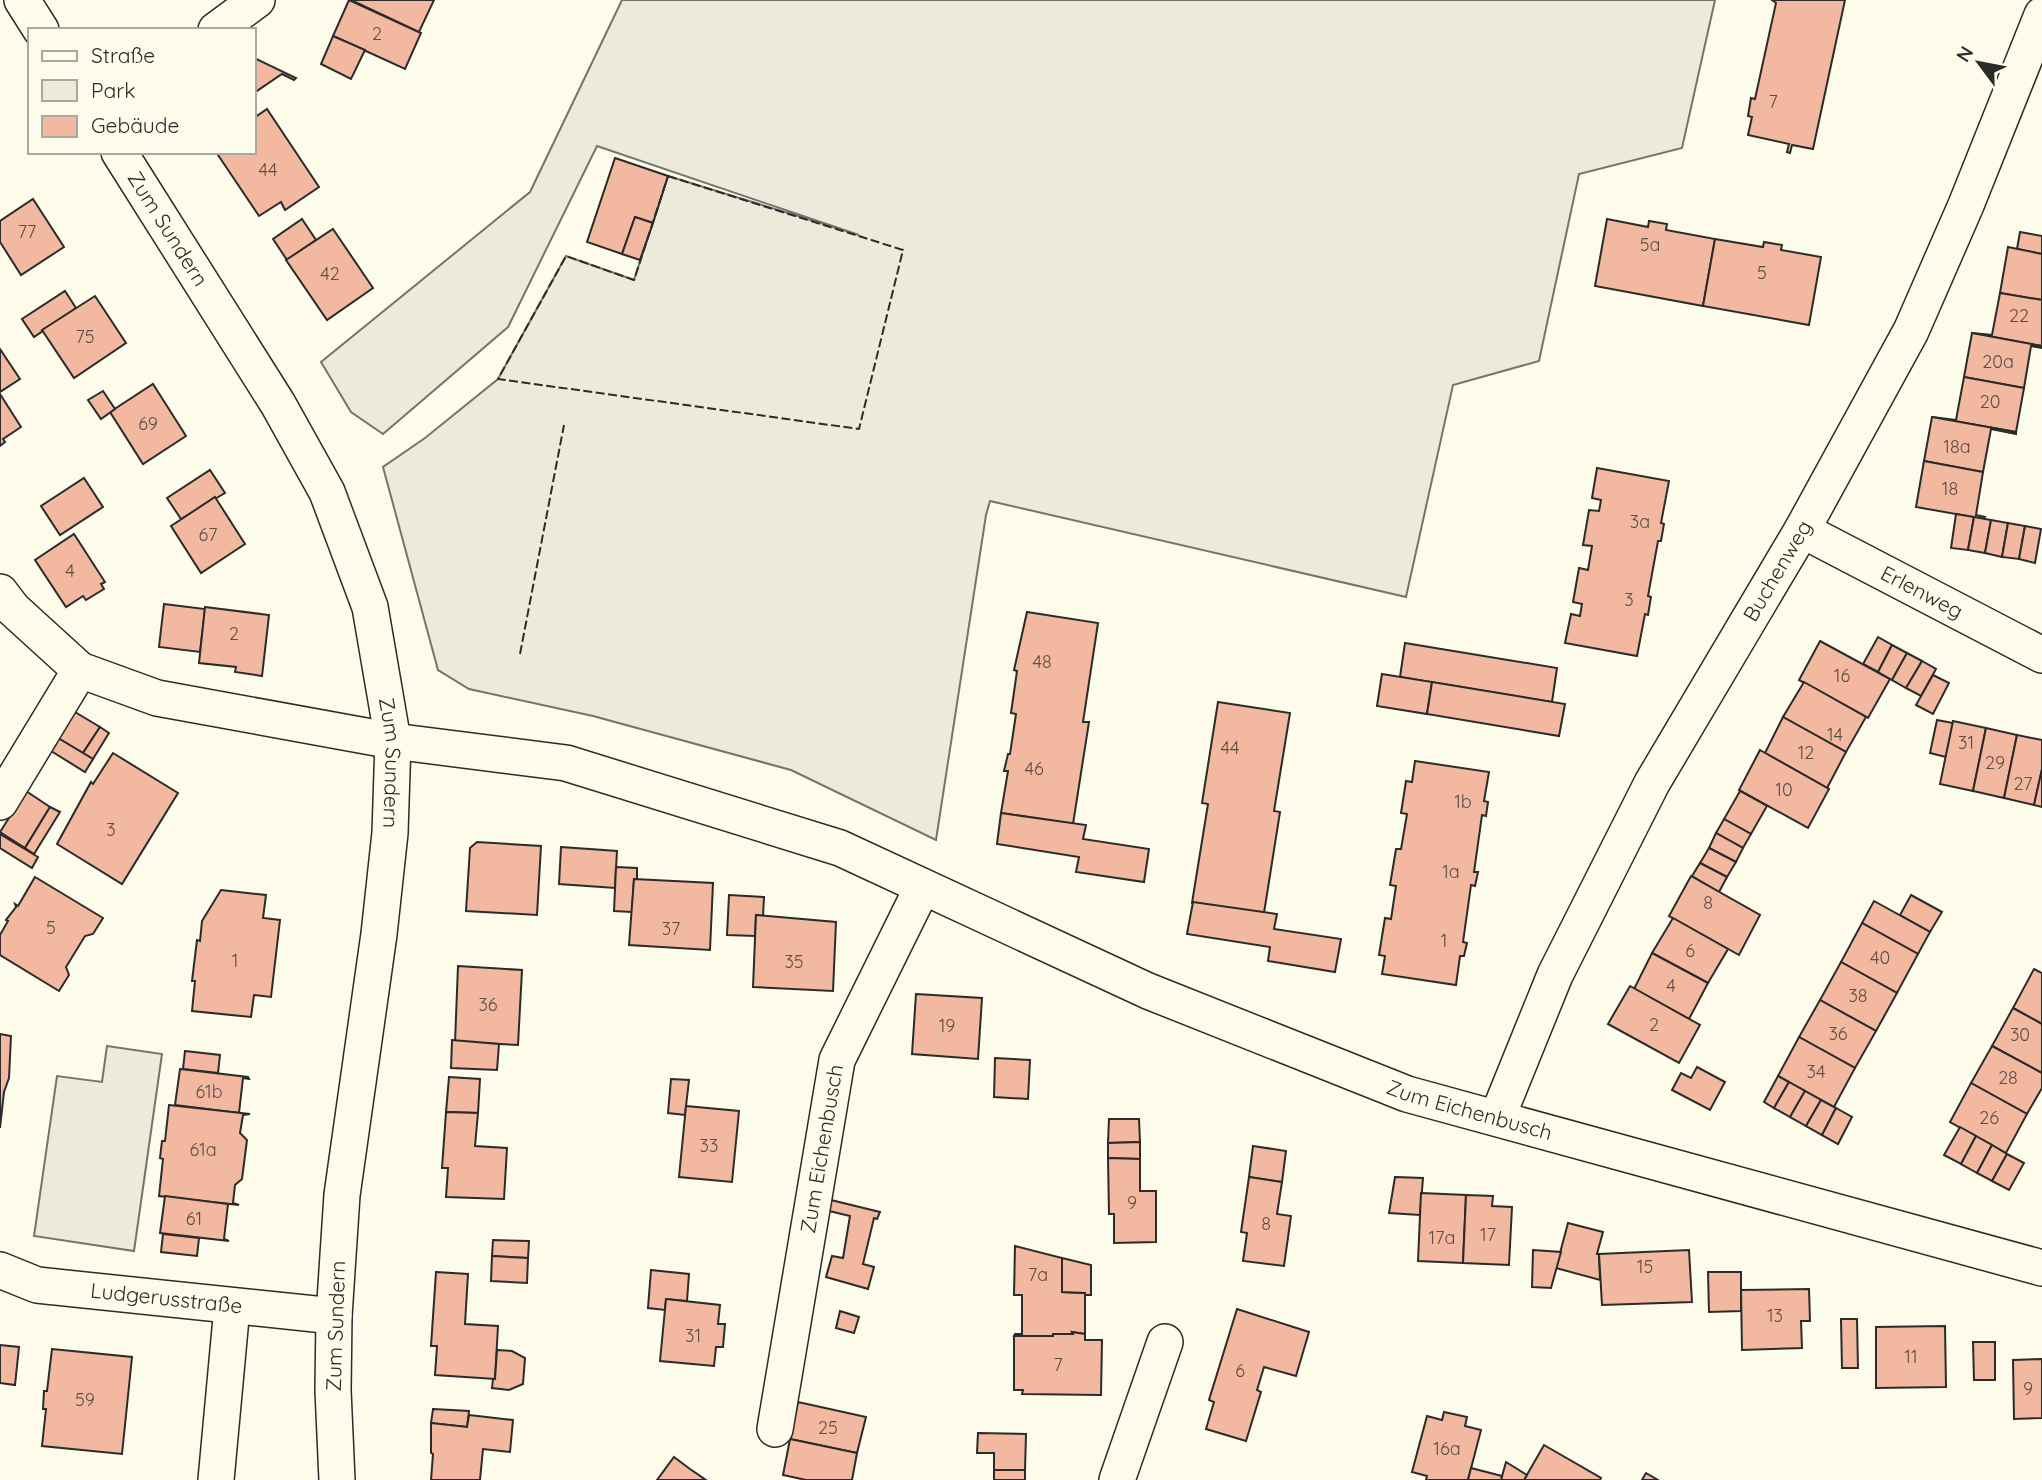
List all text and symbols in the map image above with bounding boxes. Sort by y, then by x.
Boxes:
house number: 2 [372,22,382,45]
legend [28,28,256,154]
north arrow [1944,28,2014,98]
text: Straße [91,42,155,68]
text: N [1951,42,1978,66]
text: Park [91,77,135,103]
house number: 7 [1768,90,1778,113]
text: Gebäude [91,112,179,138]
house number: 44 [259,158,277,181]
street label: Zum Sundern [122,166,214,291]
house number: 77 [18,220,36,243]
house number: 5a [1640,233,1660,256]
house number: 5 [1757,261,1767,284]
house number: 42 [320,262,340,285]
house number: 22 [2009,304,2029,327]
house number: 75 [75,325,95,348]
house number: 20a [1982,350,2014,373]
house number: 20 [1980,390,2000,413]
house number: 69 [138,412,158,435]
house number: 18a [1943,435,1971,458]
house number: 18 [1942,477,1958,500]
house number: 3a [1630,510,1650,533]
street label: Buchenweg [1737,515,1817,626]
house number: 67 [199,523,217,546]
house number: 4 [65,559,75,582]
street label: Erlenweg [1877,559,1968,624]
house number: 3 [1624,588,1634,611]
house number: 2 [229,622,239,645]
house number: 48 [1032,650,1052,673]
house number: 16 [1834,664,1850,687]
street label: Zum Sundern [374,695,407,828]
house number: 14 [1827,723,1843,746]
house number: 31 [1958,731,1974,754]
house number: 44 [1221,736,1239,759]
house number: 12 [1798,741,1814,764]
house number: 29 [1985,751,2005,774]
house number: 46 [1024,757,1044,780]
house number: 27 [2014,772,2032,795]
house number: 10 [1775,778,1793,801]
house number: 1b [1454,790,1472,813]
house number: 3 [106,818,116,841]
house number: 1a [1442,860,1460,883]
house number: 8 [1703,891,1713,914]
house number: 5 [46,916,56,939]
house number: 37 [662,917,680,940]
house number: 1 [1441,929,1447,952]
house number: 6 [1685,939,1695,962]
house number: 40 [1870,946,1890,969]
house number: 1 [232,949,238,972]
house number: 35 [784,950,804,973]
house number: 4 [1666,974,1676,997]
house number: 38 [1848,984,1868,1007]
house number: 36 [478,993,498,1016]
house number: 2 [1649,1013,1659,1036]
house number: 19 [939,1014,955,1037]
house number: 36 [1828,1022,1848,1045]
house number: 30 [2010,1023,2030,1046]
house number: 34 [1807,1060,1825,1083]
street label: Zum Eichenbusch [794,1062,848,1235]
house number: 28 [1998,1066,2018,1089]
street label: Zum Eichenbusch [1383,1073,1555,1145]
house number: 61b [195,1080,223,1103]
house number: 26 [1979,1106,1999,1129]
house number: 33 [700,1134,718,1157]
house number: 61a [189,1138,217,1161]
house number: 9 [1127,1191,1137,1214]
house number: 61 [186,1207,202,1230]
house number: 8 [1261,1212,1271,1235]
house number: 17 [1480,1223,1496,1246]
house number: 17a [1429,1226,1455,1249]
house number: 15 [1637,1255,1653,1278]
street label: Zum Sundern [320,1260,350,1392]
house number: 7a [1028,1263,1048,1286]
street label: Ludgerusstraße [89,1277,244,1318]
house number: 13 [1767,1304,1783,1327]
house number: 31 [685,1324,701,1347]
house number: 11 [1904,1345,1918,1368]
house number: 7 [1053,1353,1063,1376]
house number: 6 [1235,1359,1245,1382]
house number: 9 [2023,1377,2033,1400]
house number: 59 [75,1388,95,1411]
house number: 25 [818,1416,838,1439]
house number: 16a [1433,1437,1461,1460]

